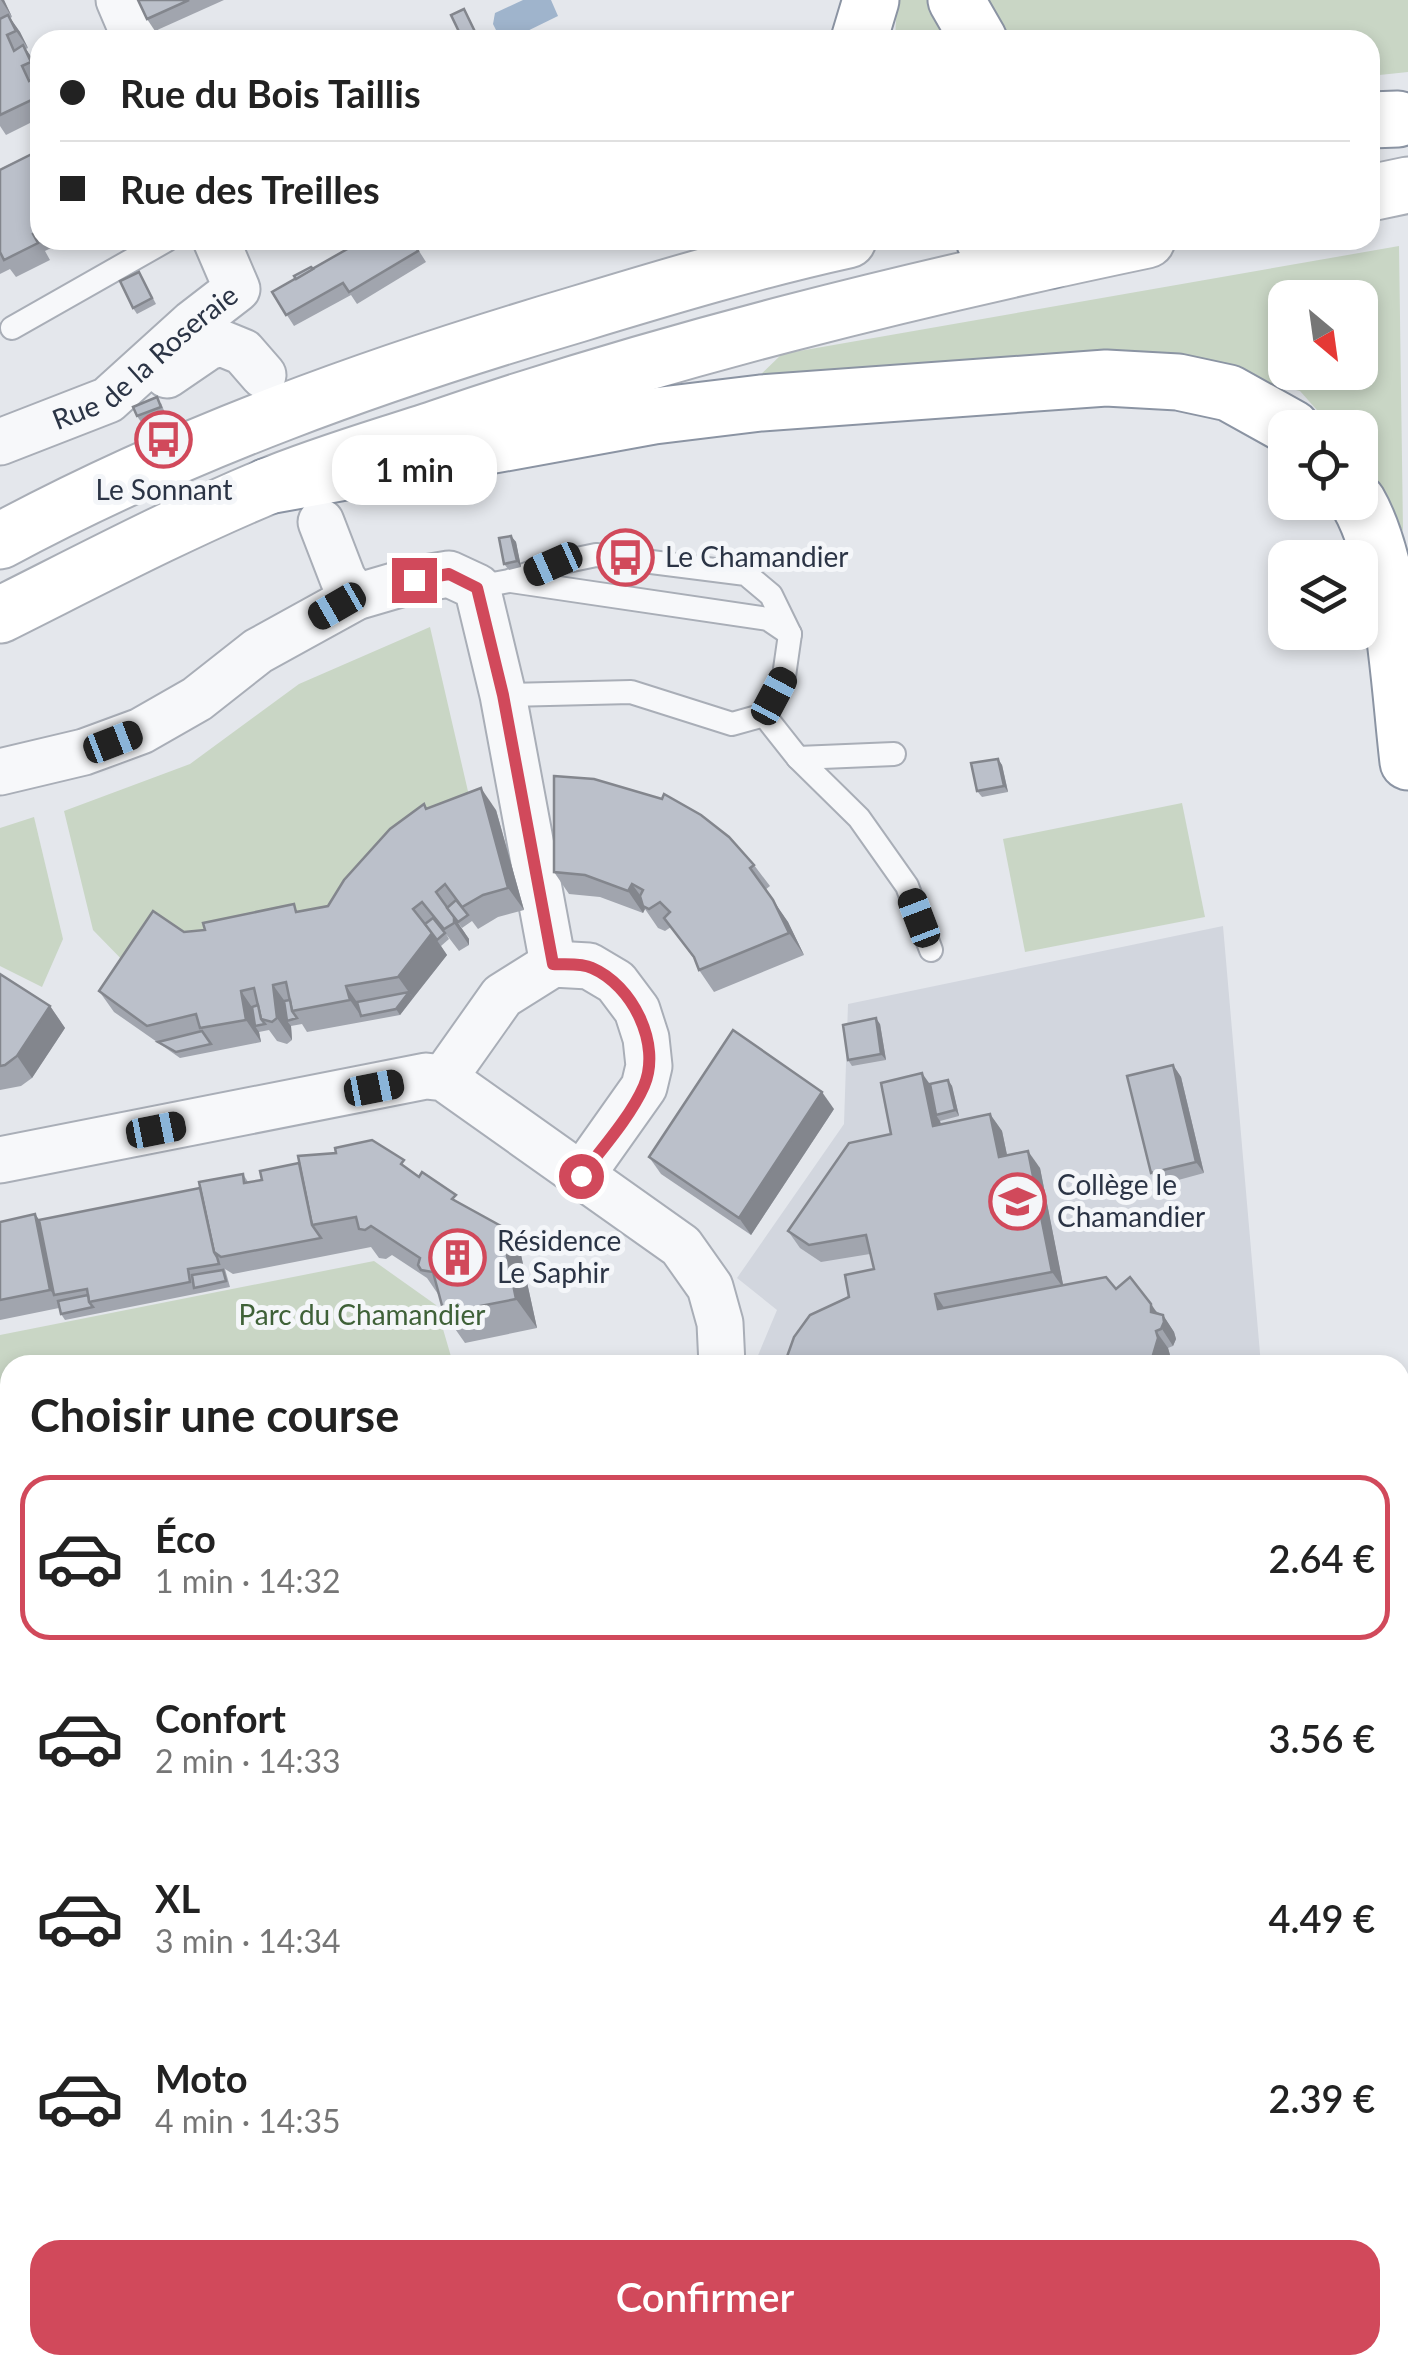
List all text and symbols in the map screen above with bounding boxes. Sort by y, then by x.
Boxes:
text: Rue du Bois Taillis [120,70,421,116]
text: Rue des Treilles [120,166,380,212]
street label: Rue de la Roseraie [47,277,244,436]
north arrow [1268,280,1378,390]
map controls [1268,280,1378,650]
bus stop icon: Le Sonnant [134,409,194,469]
button: locate [1268,410,1378,520]
callout: 1 min [332,435,496,505]
text: 1 min [375,450,454,489]
place label: Le Sonnant [96,472,232,506]
bus stop icon: Le Chamandier [596,527,656,587]
car [519,538,587,590]
place label: Le Chamandier [665,539,849,573]
button: layers [1268,540,1378,650]
route end [392,558,437,603]
car [304,578,370,634]
car [747,662,801,730]
car [80,717,146,767]
car [894,885,944,951]
car [342,1068,406,1108]
car [124,1110,188,1150]
route start [559,1154,604,1199]
place label: Collège le Chamandier [1057,1167,1205,1233]
school or university icon: Collège le Chamandier [988,1171,1048,1231]
place label: Résidence Le Saphir [497,1223,621,1289]
building icon: Résidence Le Saphir [428,1227,488,1287]
park label: Parc du Chamandier [238,1297,486,1331]
text: Choisir une course [30,1388,399,1442]
icon: car [35,1513,125,1603]
text: Éco [155,1515,216,1561]
text: 2.64 € [1268,1535,1375,1581]
text: 1 min · 14:32 [155,1561,341,1600]
icon: car [35,1693,125,1783]
text: Confort [155,1695,286,1741]
text: 3.56 € [1268,1715,1375,1761]
text: 2 min · 14:33 [155,1741,341,1780]
icon: car [35,1873,125,1963]
text: XL [155,1875,200,1921]
text: 4.49 € [1268,1895,1375,1941]
text: 3 min · 14:34 [155,1921,341,1960]
icon: car [35,2053,125,2143]
text: Moto [155,2055,248,2101]
text: 2.39 € [1268,2075,1375,2121]
text: 4 min · 14:35 [155,2101,341,2140]
button: Confirmer [30,2240,1380,2355]

